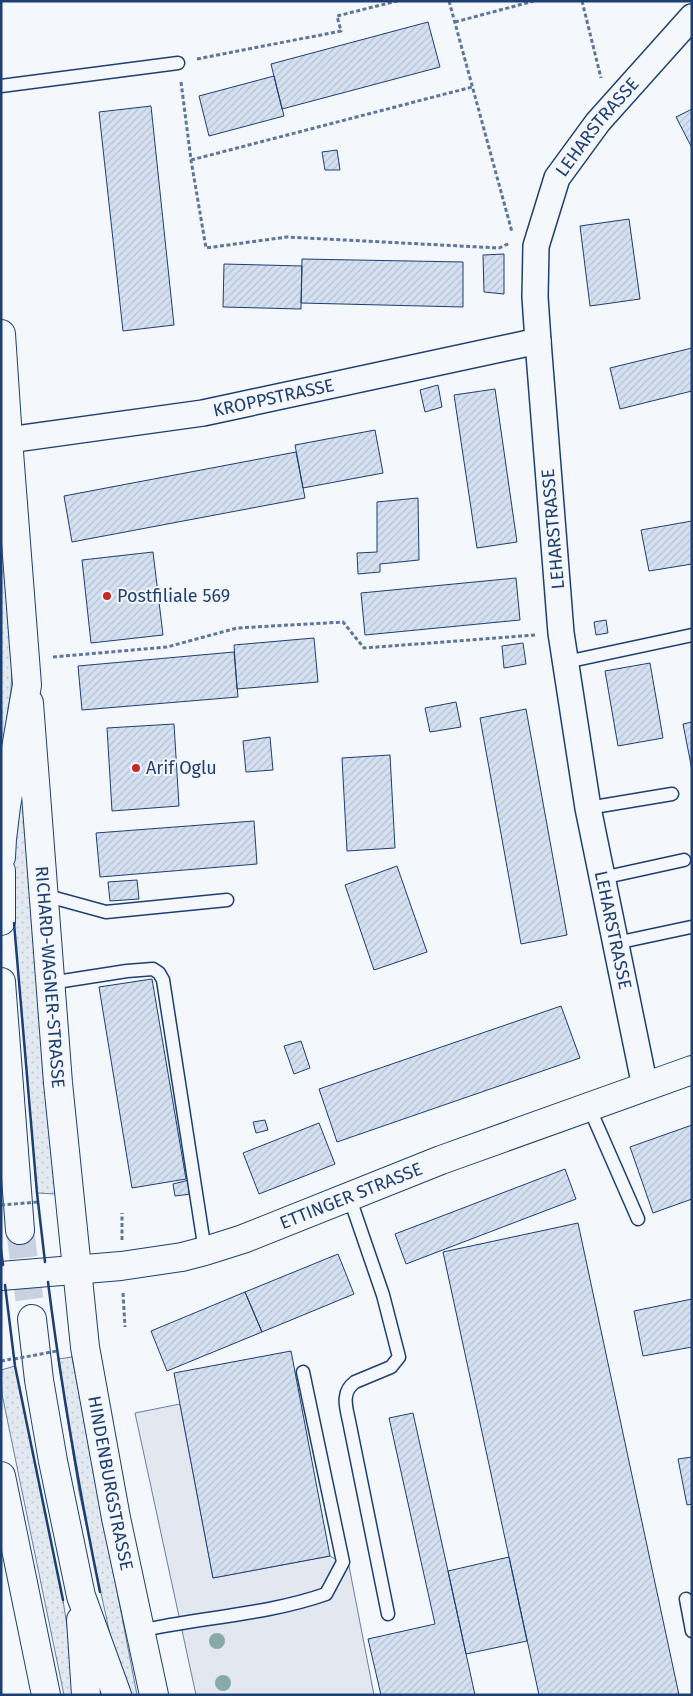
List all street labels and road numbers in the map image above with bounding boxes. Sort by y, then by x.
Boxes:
street label: LEHARSTRASSE [551,73,644,181]
street label: KROPPSTRASSE [211,374,336,422]
street label: LEHARSTRASSE [537,468,569,590]
street label: RICHARD-WAGNER-STRASSE [30,865,69,1089]
street label: LEHARSTRASSE [590,869,636,991]
street label: ETTINGER STRASSE [277,1158,425,1234]
street label: HINDENBURGSTRASSE [83,1394,138,1573]

